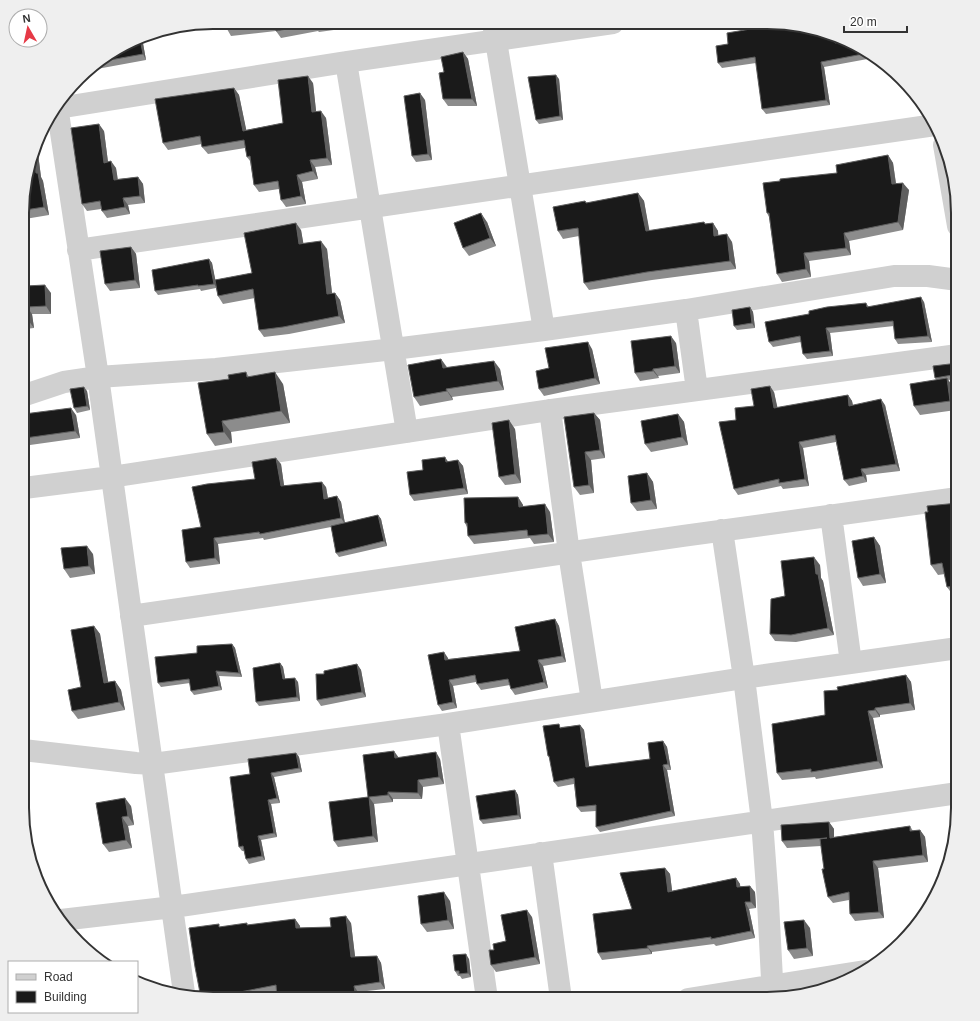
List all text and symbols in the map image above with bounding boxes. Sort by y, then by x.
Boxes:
north arrow [8,8,48,48]
scale bar [844,8,907,34]
text: N [22,12,31,25]
text: 20 m [850,15,877,29]
legend [8,961,138,1013]
text: Road [44,970,73,984]
text: Building [44,990,87,1004]

